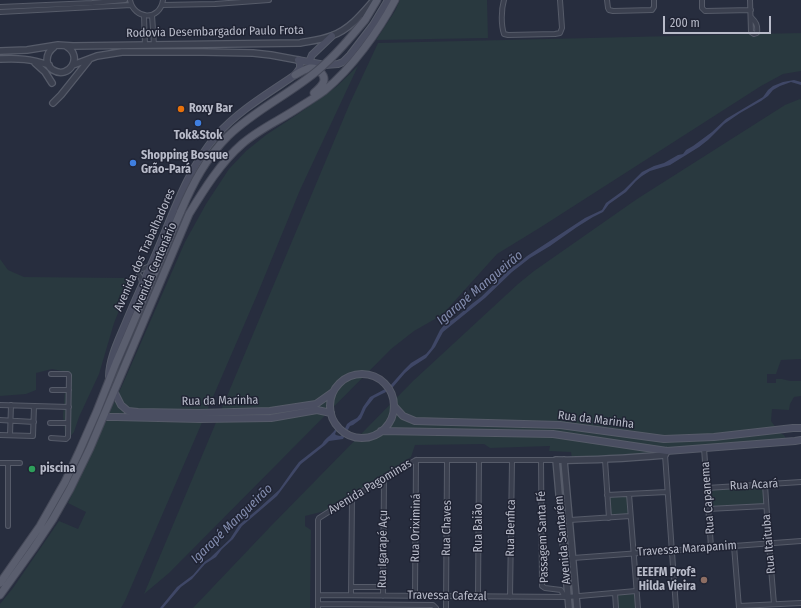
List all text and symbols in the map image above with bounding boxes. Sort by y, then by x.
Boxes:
scale bar [665,8,773,34]
text: 200 m [670,16,700,30]
street label: Rodovia Desembargador Paulo Frota [126,23,304,41]
place label: Roxy Bar [189,102,233,116]
marker: Roxy Bar [176,104,186,114]
marker: Tok&Stok [193,118,203,128]
place label: Tok&Stok [174,129,222,143]
place label: Shopping Bosque Grão-Pará [141,149,228,177]
marker: Shopping Bosque Grão-Pará [128,158,138,168]
street label: Avenida dos Trabalhadores [111,186,179,314]
street label: Avenida Centenário [130,220,180,314]
water label: Igarapé Mangueirão [434,248,526,328]
street label: Rua da Marinha [181,393,259,409]
street label: Rua da Marinha [557,408,635,432]
street label: Avenida Pagominas [326,456,414,518]
street label: Rua Capanema [698,461,718,535]
place label: piscina [40,462,75,476]
marker: piscina [27,464,37,474]
street label: Rua Acará [729,477,779,493]
water label: Igarapé Mangueirão [188,481,276,567]
street label: Passagem Santa Fé [534,491,552,583]
street label: Rua Oriximiná [408,493,424,563]
street label: Avenida Santarém [552,495,574,585]
street label: Rua Benfica [503,499,519,557]
street label: Rua Chaves [439,500,455,556]
street label: Rua Baião [472,503,486,553]
street label: Rua Igarapé Açu [375,510,391,588]
street label: Rua Itaituba [759,514,779,574]
street label: Travessa Marapanim [637,538,737,560]
place label: EEEFM Profª Hilda Vieira [637,566,696,594]
marker: EEEFM Profª Hilda Vieira [699,575,709,585]
street label: Travessa Cafezal [407,588,487,604]

